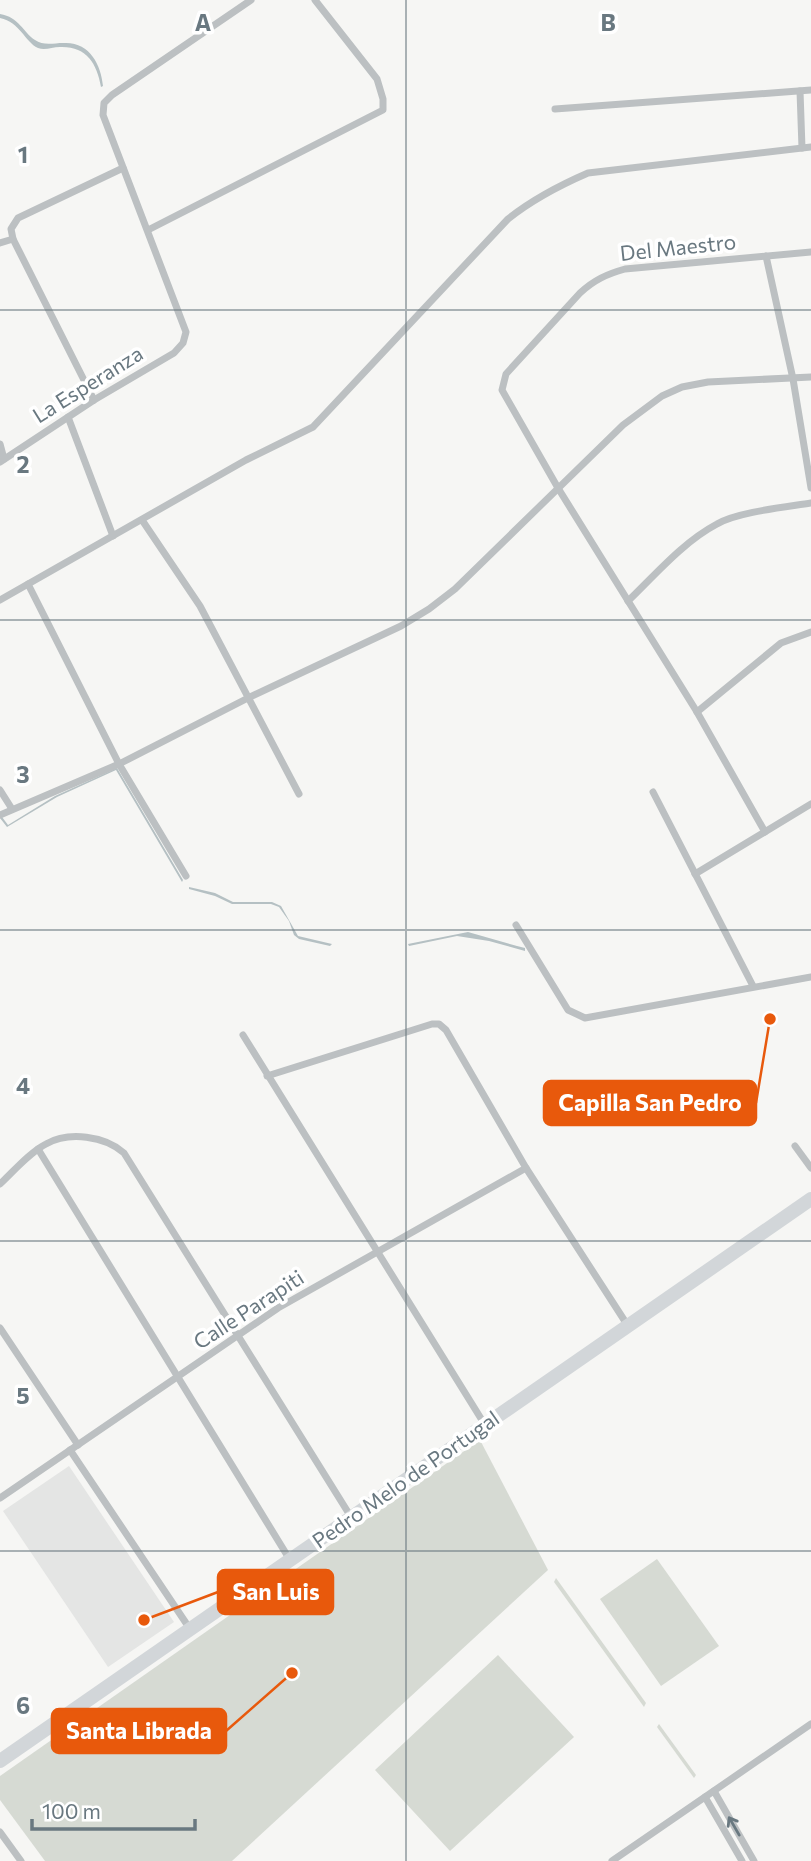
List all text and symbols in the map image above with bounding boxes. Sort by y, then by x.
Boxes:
text: A [195,8,212,36]
text: B [600,8,616,36]
text: 1 [18,140,28,168]
street label: Del Maestro [619,228,737,265]
street label: La Esperanza [28,340,147,427]
text: 2 [16,450,30,478]
text: 3 [16,760,30,788]
text: 4 [16,1071,30,1099]
callout: Capilla San Pedro [544,1081,756,1125]
text: Capilla San Pedro [558,1088,742,1116]
street label: Calle Parapiti [188,1264,308,1354]
text: 5 [16,1381,30,1409]
street label: Pedro Melo de Portugal [307,1405,503,1553]
callout: San Luis [218,1570,333,1614]
text: San Luis [232,1577,320,1605]
text: 6 [16,1691,30,1719]
callout: Santa Librada [52,1709,226,1753]
text: Santa Librada [66,1716,212,1744]
scale bar [32,1787,194,1831]
text: 100 m [42,1798,101,1823]
one-way arrow [727,1816,740,1837]

